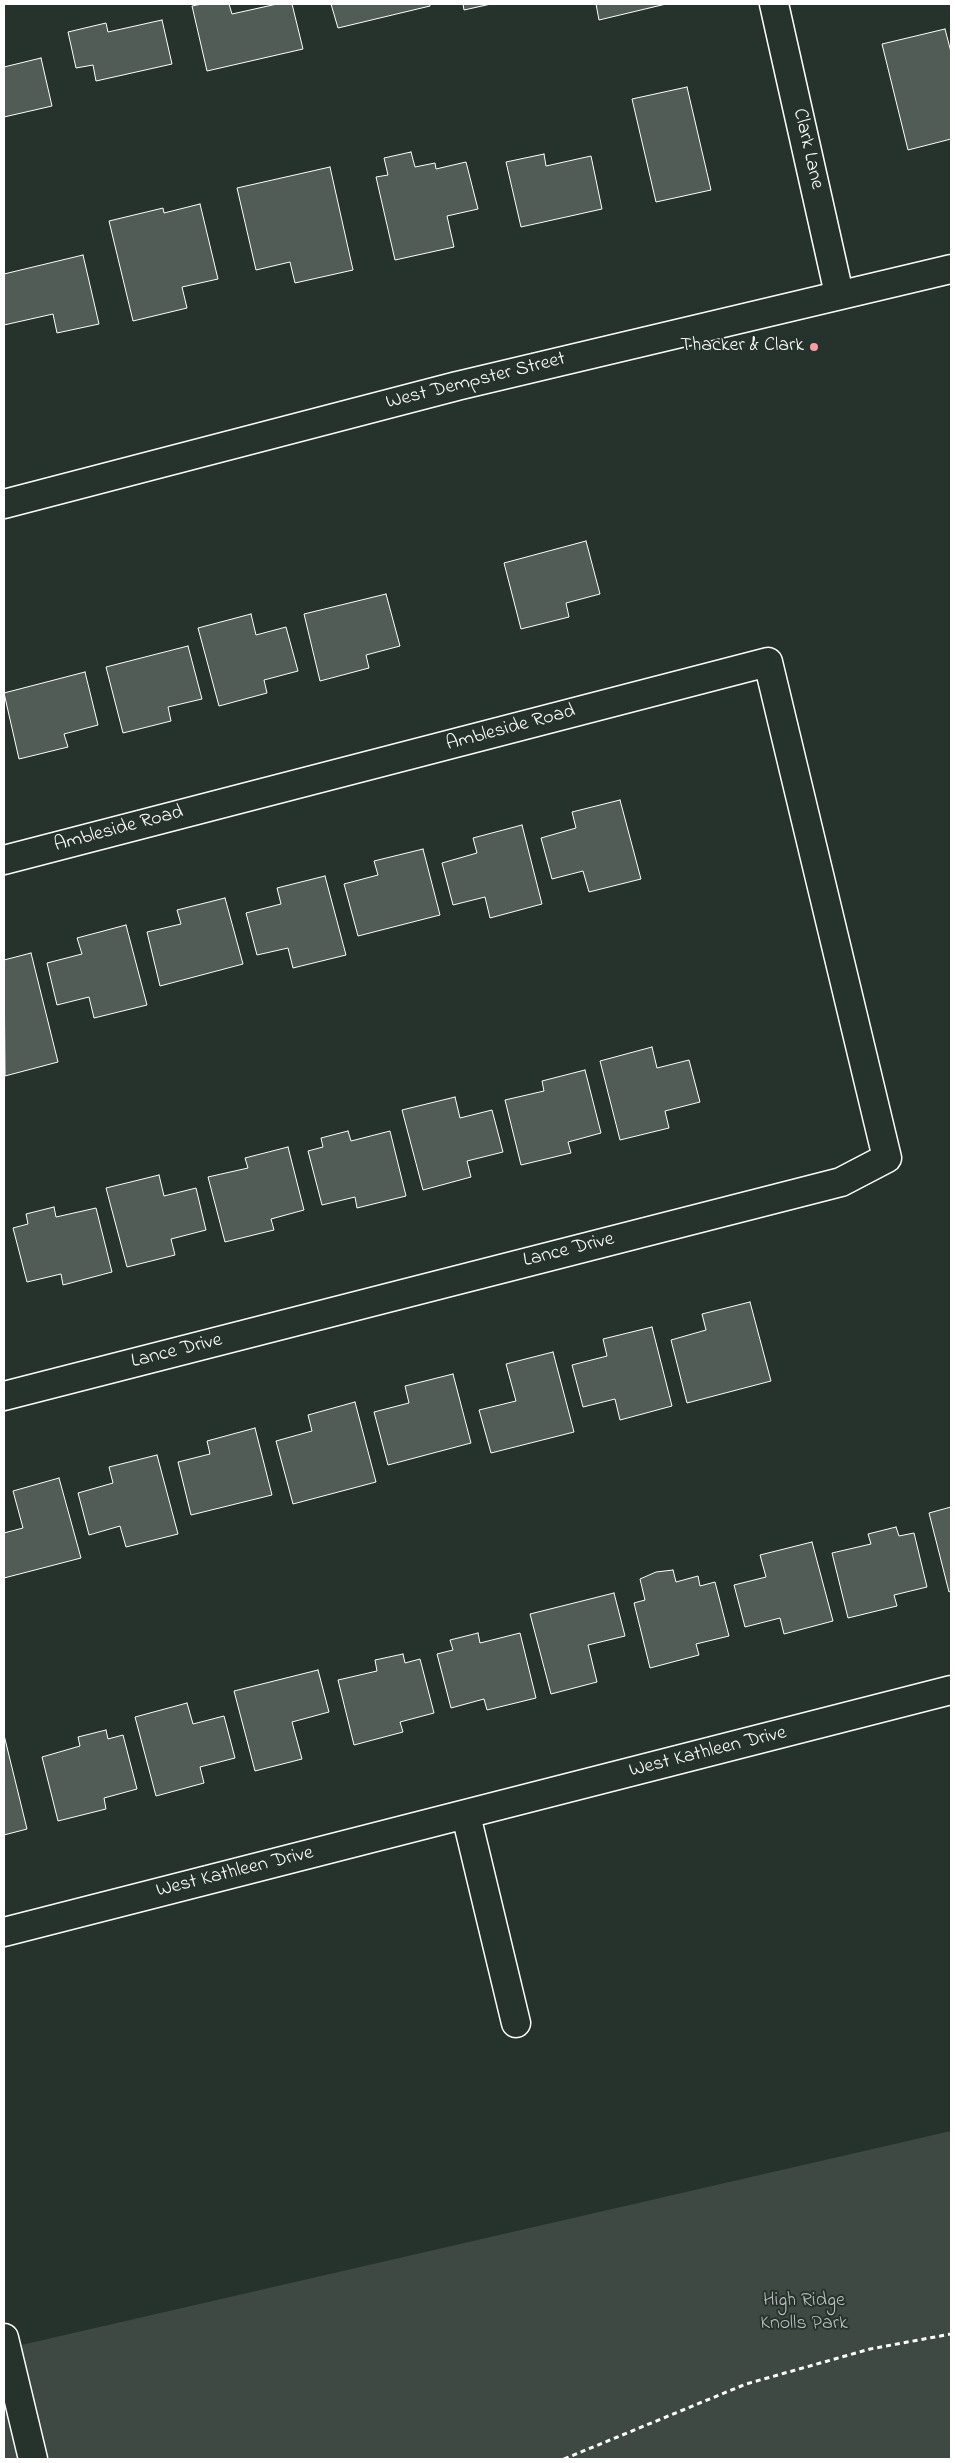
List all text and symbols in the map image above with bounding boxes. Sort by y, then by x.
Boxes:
street label: Clark Lane [786,106,828,192]
place label: Thacker & Clark [680,335,804,359]
marker: Thacker & Clark [808,341,820,353]
street label: West Dempster Street [384,348,568,416]
street label: Ambleside Road [444,700,578,758]
street label: Ambleside Road [52,801,186,859]
street label: Lance Drive [521,1228,617,1274]
street label: Lance Drive [129,1329,225,1375]
street label: West Kathleen Drive [627,1722,789,1784]
street label: West Kathleen Drive [154,1842,316,1904]
park label: High Ridge Knolls Park [760,2290,848,2337]

